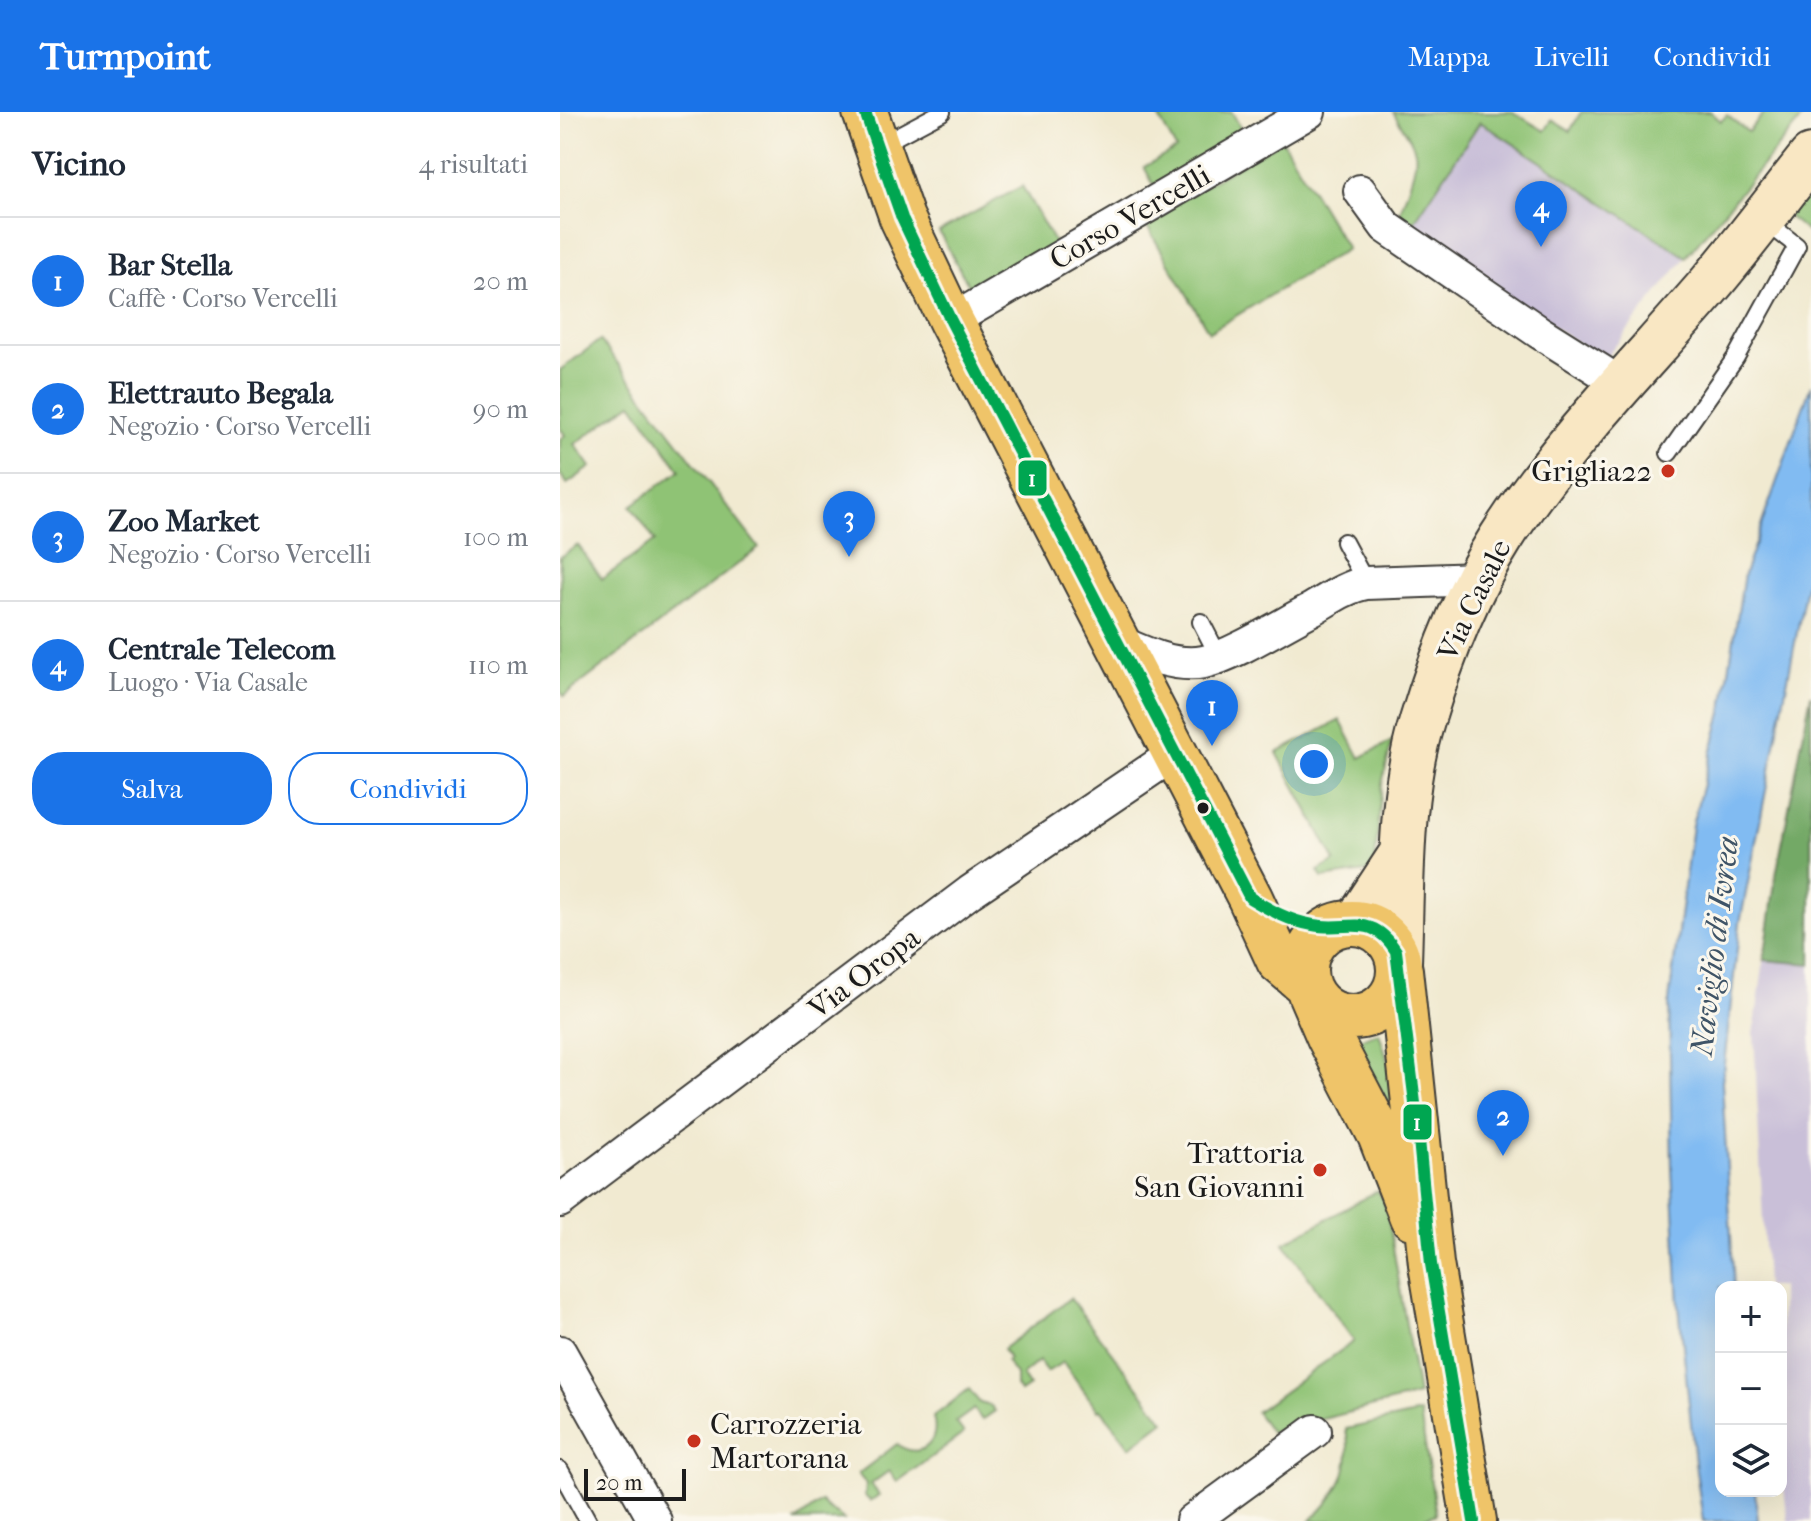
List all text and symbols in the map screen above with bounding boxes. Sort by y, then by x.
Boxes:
text: Turnpoint [40,34,211,79]
text: Mappa [1408,40,1490,73]
text: Livelli [1534,40,1609,73]
text: Condividi [1653,40,1771,73]
text: Vicino [32,144,126,184]
text: 4 risultati [419,149,528,180]
street label: Corso Vercelli [1044,157,1217,277]
pin: 4 [1515,181,1567,247]
text: Bar Stella [108,248,232,283]
text: 1 [53,266,63,297]
text: 20 m [473,266,528,297]
text: Caffè · Corso Vercelli [108,283,338,314]
text: Elettrauto Begala [108,376,333,411]
text: 2 [51,394,65,425]
text: 90 m [473,394,528,425]
text: Negozio · Corso Vercelli [108,411,371,442]
place label: Griglia22 [1531,454,1652,489]
line badge: 1 [1017,459,1048,497]
marker: Griglia22 [1659,462,1677,480]
text: 1 [1028,466,1036,492]
pin: 3 [823,491,875,557]
text: Zoo Market [108,504,260,539]
text: 3 [53,522,63,553]
text: 100 m [463,522,528,553]
street label: Via Casale [1430,534,1519,667]
text: Negozio · Corso Vercelli [108,539,371,570]
text: Centrale Telecom [108,632,336,667]
text: 4 [50,650,66,681]
text: 110 m [468,650,528,681]
text: Luogo · Via Casale [108,667,308,698]
pin: 1 [1186,680,1238,746]
your location [1294,744,1334,784]
button: Salva [32,752,272,825]
button: Condividi [288,752,528,825]
unlabelled marker [1195,800,1211,816]
water label: Naviglio di Ivrea [1683,834,1746,1059]
street label: Via Oropa [801,920,928,1027]
pin: 2 [1477,1090,1529,1156]
line badge: 1 [1402,1103,1433,1141]
text: 1 [1413,1110,1421,1136]
place label: Trattoria San Giovanni [1134,1136,1305,1205]
marker: Trattoria San Giovanni [1311,1161,1329,1179]
map controls [1715,1281,1787,1497]
button: + [1715,1281,1787,1353]
button: − [1715,1353,1787,1425]
place label: Carrozzeria Martorana [710,1407,863,1476]
button: layers [1715,1425,1787,1497]
marker: Carrozzeria Martorana [685,1432,703,1450]
scale bar [584,1465,686,1501]
text: 20 m [596,1470,642,1496]

